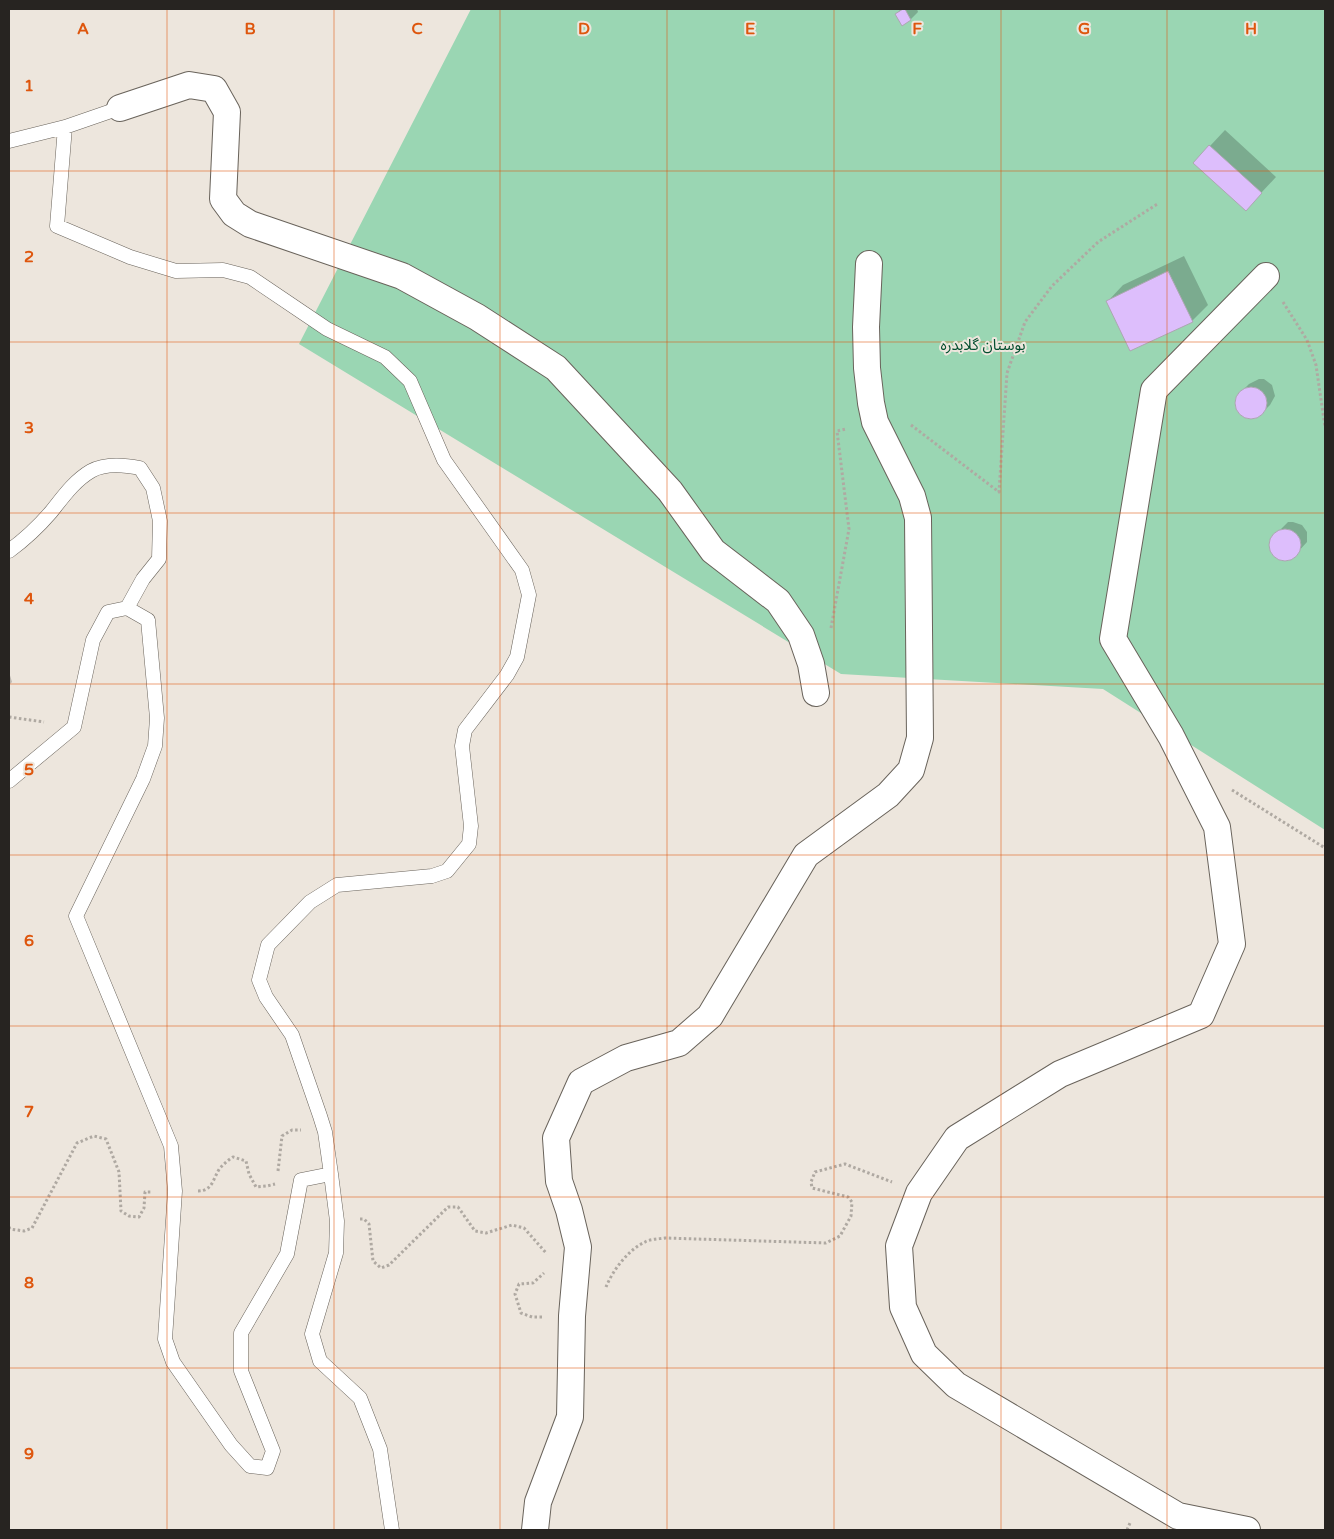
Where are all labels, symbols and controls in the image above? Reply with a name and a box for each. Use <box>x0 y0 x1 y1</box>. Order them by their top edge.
text: A <box>77 19 89 39</box>
text: B <box>244 19 256 39</box>
text: C <box>411 19 423 39</box>
text: D <box>578 19 590 39</box>
text: E <box>745 19 755 39</box>
text: F <box>912 19 922 39</box>
text: G <box>1078 19 1090 39</box>
text: H <box>1245 19 1257 39</box>
text: 1 <box>24 76 34 96</box>
text: 2 <box>24 247 34 267</box>
park label: بوستان گلابدره <box>940 336 1026 354</box>
text: 3 <box>24 418 34 438</box>
text: 4 <box>24 589 34 609</box>
text: 5 <box>24 760 34 780</box>
text: 6 <box>24 931 34 951</box>
text: 7 <box>24 1102 34 1122</box>
text: 8 <box>24 1273 34 1293</box>
text: 9 <box>24 1444 34 1464</box>

